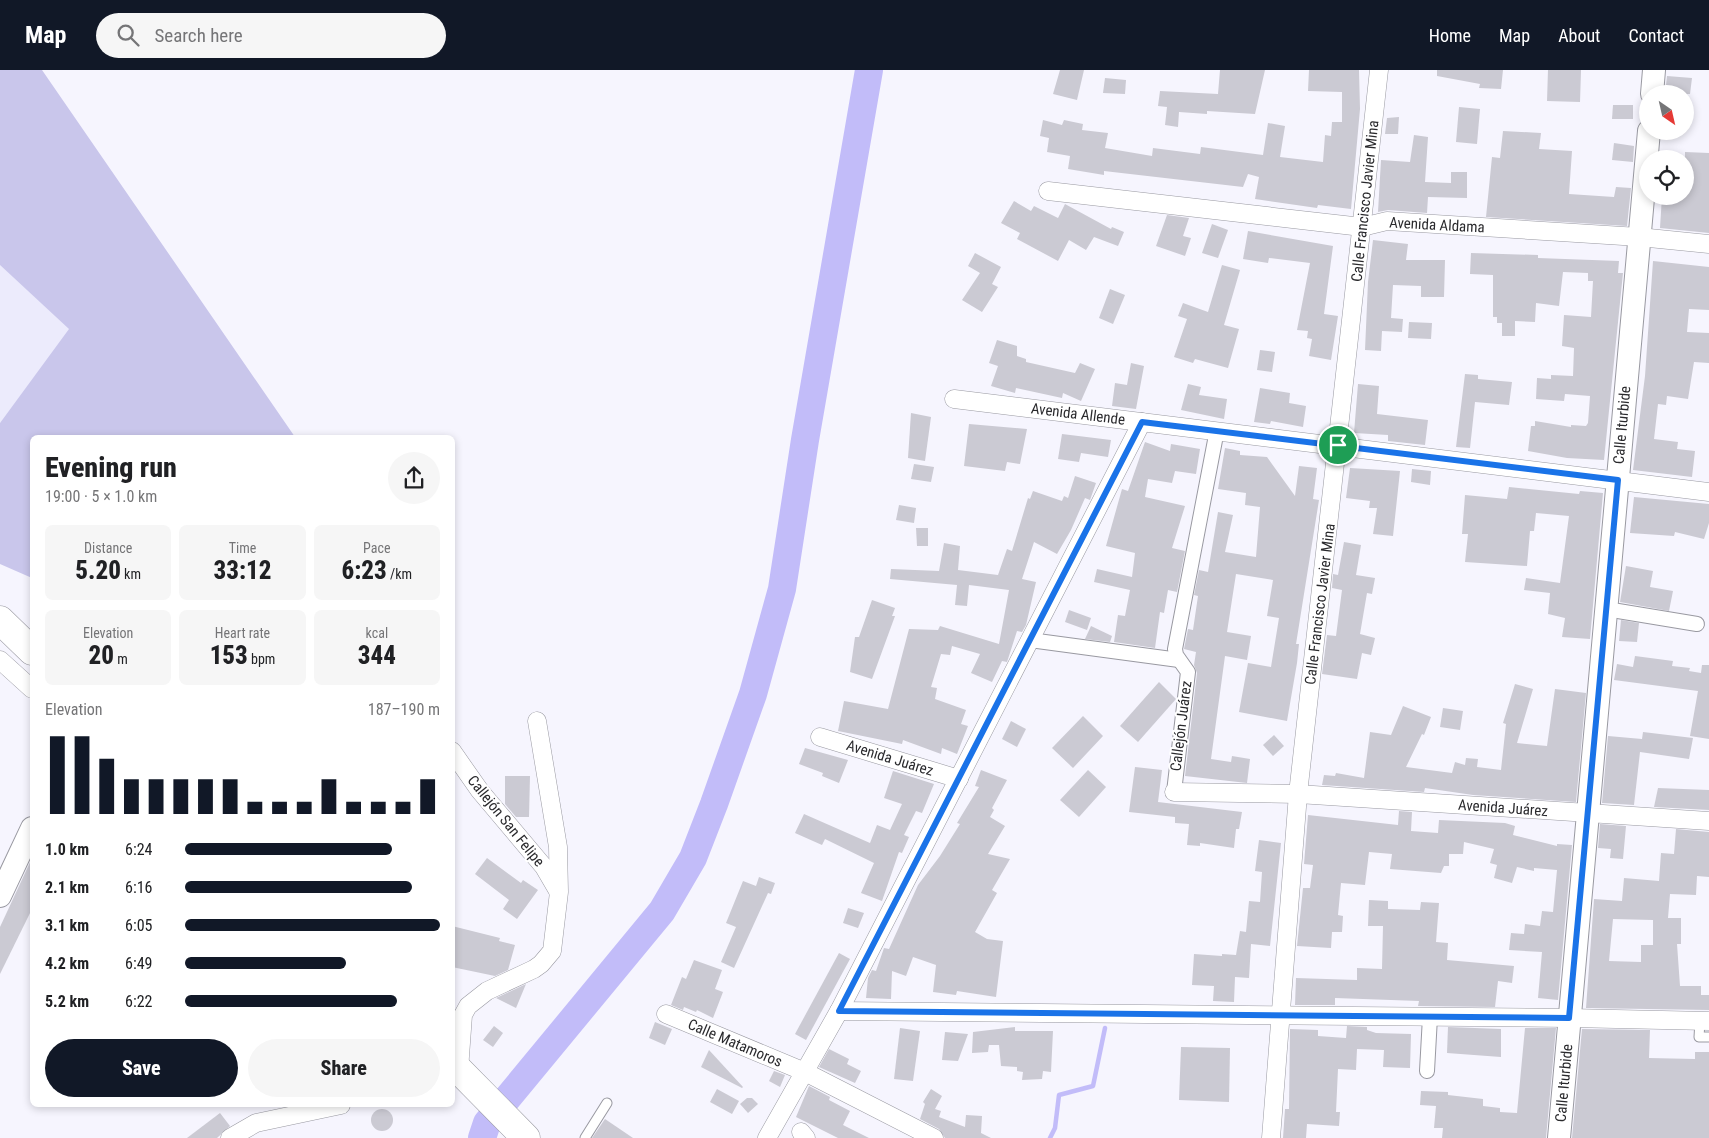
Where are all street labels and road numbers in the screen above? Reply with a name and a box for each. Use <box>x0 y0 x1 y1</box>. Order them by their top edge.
street label: Calle Francisco Javier Mina <box>1348 119 1382 283</box>
street label: Avenida Aldama <box>1389 214 1485 236</box>
street label: Calle Iturbide <box>1610 385 1634 465</box>
street label: Avenida Allende <box>1030 399 1126 429</box>
street label: Calle Francisco Javier Mina <box>1301 522 1339 686</box>
street label: Callejón Juárez <box>1167 680 1195 772</box>
street label: Avenida Juárez <box>844 736 936 780</box>
street label: Callejón San Felipe <box>464 772 548 870</box>
street label: Avenida Juárez <box>1457 796 1549 820</box>
street label: Calle Matamoros <box>685 1015 785 1071</box>
street label: Calle Iturbide <box>1552 1043 1576 1123</box>

